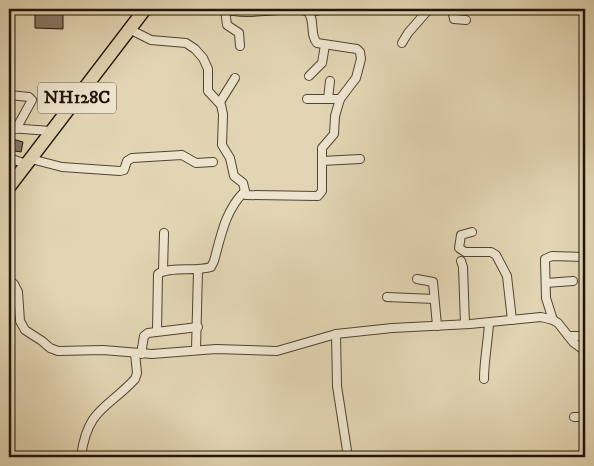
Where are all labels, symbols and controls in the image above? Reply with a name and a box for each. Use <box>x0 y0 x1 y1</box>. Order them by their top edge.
road number: NH128C <box>38 82 116 114</box>

